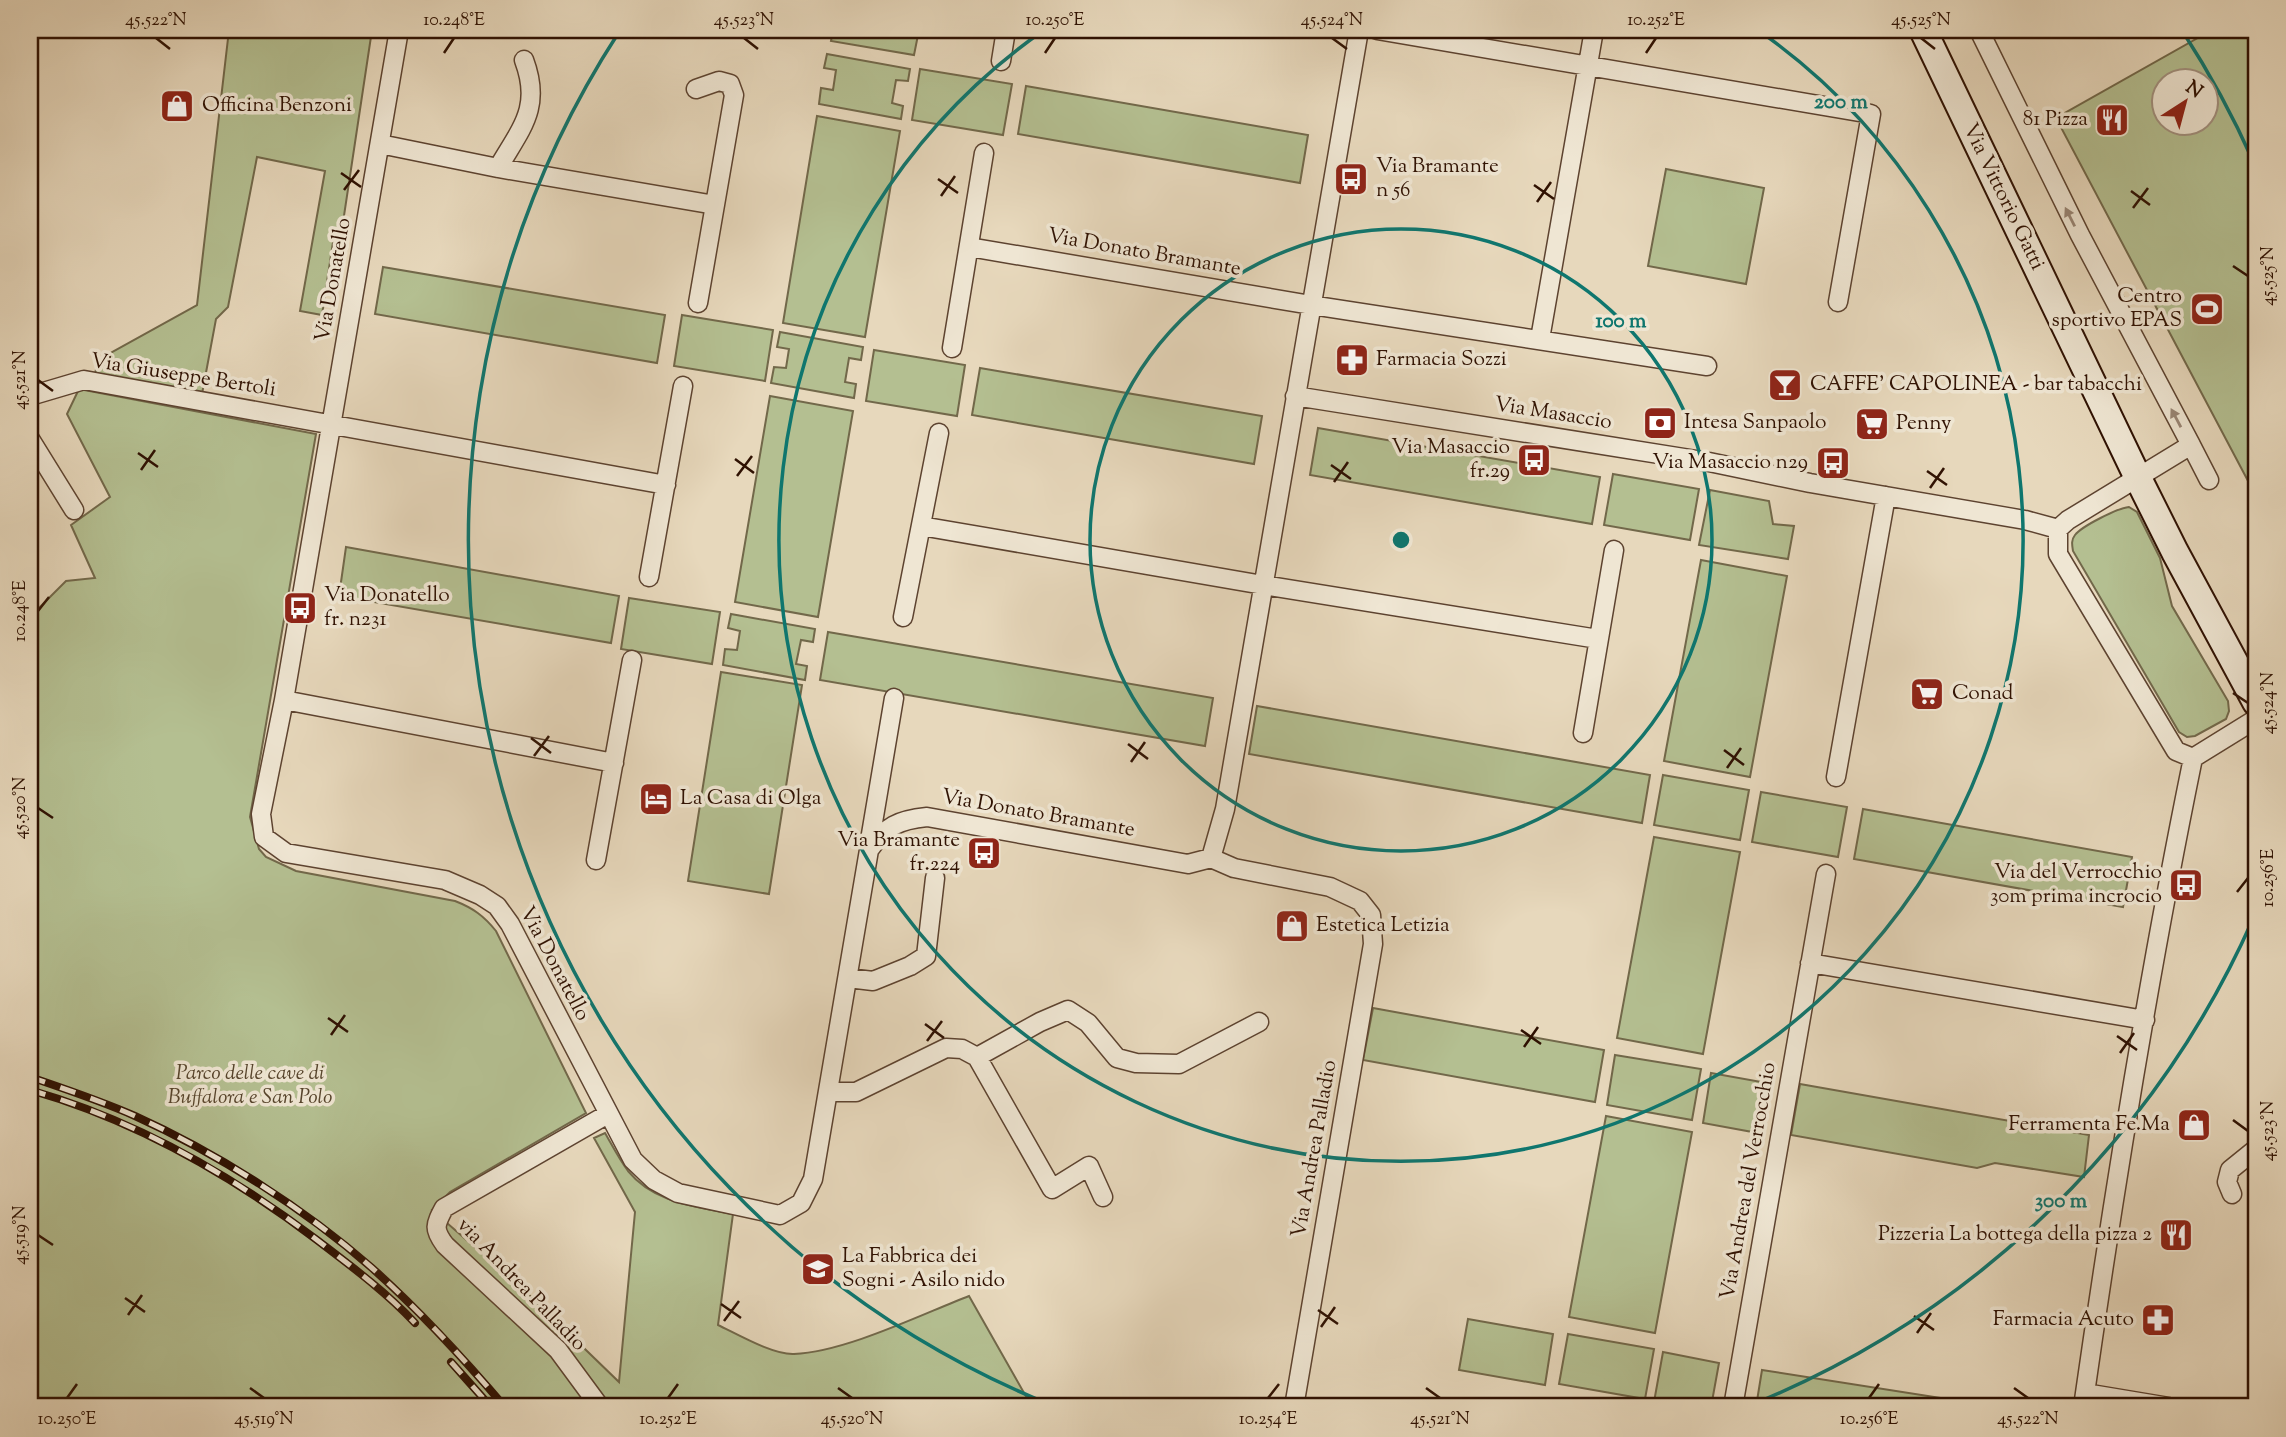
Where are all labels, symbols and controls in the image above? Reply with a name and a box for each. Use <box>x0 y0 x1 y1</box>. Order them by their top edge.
text: 45.522°N <box>125 8 187 34</box>
text: 10.248°E <box>423 8 485 34</box>
text: 45.523°N <box>714 8 774 34</box>
text: 10.250°E <box>1026 8 1085 34</box>
text: 45.524°N <box>1301 8 1363 34</box>
text: 10.252°E <box>1627 8 1685 34</box>
text: 45.525°N <box>1891 8 1951 34</box>
north arrow <box>2150 66 2220 136</box>
text: N <box>2179 75 2208 106</box>
shop icon: Officina Benzoni <box>158 87 196 125</box>
text: 200 m <box>1814 88 1869 118</box>
place label: Officina Benzoni <box>202 91 352 121</box>
restaurant icon: 81 Pizza <box>2093 101 2131 139</box>
place label: 81 Pizza <box>2023 105 2088 135</box>
street label: Via Vittorio Gatti <box>1954 119 2052 275</box>
place label: Via Bramante n 56 <box>1376 152 1499 206</box>
bus stop icon: Via Bramante n 56 <box>1332 160 1370 198</box>
one-way arrow <box>2065 207 2076 227</box>
street label: Via Donatello <box>308 216 360 344</box>
street label: Via Donato Bramante <box>1045 221 1243 285</box>
text: 45.525°N <box>2256 246 2282 306</box>
place label: Centro sportivo EPAS <box>2052 282 2182 336</box>
sports icon: Centro sportivo EPAS <box>2188 290 2226 328</box>
text: 100 m <box>1596 307 1647 337</box>
pharmacy icon: Farmacia Sozzi <box>1333 341 1371 379</box>
place label: Farmacia Sozzi <box>1376 345 1507 375</box>
street label: Via Giuseppe Bertoli <box>88 347 278 405</box>
text: 45.521°N <box>8 350 34 410</box>
bar icon: CAFFE' CAPOLINEA - bar tabacchi <box>1766 366 1804 404</box>
place label: CAFFE' CAPOLINEA - bar tabacchi <box>1810 370 2142 400</box>
street label: Via Masaccio <box>1492 390 1614 438</box>
bank icon: Intesa Sanpaolo <box>1641 404 1679 442</box>
supermarket icon: Penny <box>1853 405 1891 443</box>
place label: Intesa Sanpaolo <box>1684 408 1826 438</box>
one-way arrow <box>2171 408 2183 428</box>
place label: Penny <box>1896 409 1952 439</box>
place label: Via Masaccio fr.29 <box>1391 433 1510 487</box>
bus stop icon: Via Masaccio fr.29 <box>1515 441 1553 479</box>
bus stop icon: Via Masaccio n29 <box>1814 444 1852 482</box>
place label: Via Masaccio n29 <box>1652 448 1808 478</box>
centre of rings <box>1389 528 1413 552</box>
text: 10.248°E <box>8 580 34 642</box>
place label: Via Donatello fr. n231 <box>324 581 450 635</box>
bus stop icon: Via Donatello fr. n231 <box>281 589 319 627</box>
text: 45.524°N <box>2256 672 2282 734</box>
supermarket icon: Conad <box>1908 675 1946 713</box>
place label: Conad <box>1952 679 2014 709</box>
text: 45.520°N <box>8 777 34 839</box>
hotel icon: La Casa di Olga <box>637 780 675 818</box>
street label: Via Donato Bramante <box>939 782 1137 846</box>
place label: La Casa di Olga <box>680 784 822 814</box>
place label: Via Bramante fr.224 <box>837 826 960 880</box>
bus stop icon: Via Bramante fr.224 <box>965 834 1003 872</box>
text: 10.256°E <box>2256 849 2282 907</box>
place label: Via del Verrocchio 30m prima incrocio <box>1990 858 2162 912</box>
bus stop icon: Via del Verrocchio 30m prima incrocio <box>2167 866 2205 904</box>
street label: Via Donatello <box>511 901 597 1027</box>
shop icon: Estetica Letizia <box>1273 907 1311 945</box>
place label: Estetica Letizia <box>1316 911 1450 941</box>
street label: Via Andrea Palladio <box>1285 1058 1345 1240</box>
park label: Parco delle cave di Buffalora e San Polo <box>168 1059 332 1113</box>
street label: Via Andrea del Verrocchio <box>1713 1060 1785 1302</box>
text: 45.523°N <box>2256 1101 2282 1161</box>
shop icon: Ferramenta Fe.Ma <box>2175 1106 2213 1144</box>
place label: Ferramenta Fe.Ma <box>2008 1110 2170 1140</box>
text: 300 m <box>2035 1187 2088 1217</box>
text: 45.519°N <box>8 1205 34 1265</box>
street label: via Andrea Palladio <box>449 1212 593 1358</box>
restaurant icon: Pizzeria La bottega della pizza 2 <box>2157 1216 2195 1254</box>
place label: Pizzeria La bottega della pizza 2 <box>1878 1220 2152 1250</box>
place label: La Fabbrica dei Sogni - Asilo nido <box>842 1242 1005 1296</box>
school or university icon: La Fabbrica dei Sogni - Asilo nido <box>799 1250 837 1288</box>
pharmacy icon: Farmacia Acuto <box>2139 1301 2177 1339</box>
place label: Farmacia Acuto <box>1993 1305 2134 1335</box>
text: 10.250°E <box>38 1407 97 1433</box>
text: 45.519°N <box>234 1407 294 1433</box>
text: 10.252°E <box>639 1407 697 1433</box>
text: 45.520°N <box>821 1407 883 1433</box>
text: 10.254°E <box>1239 1407 1297 1433</box>
text: 45.521°N <box>1410 1407 1470 1433</box>
text: 10.256°E <box>1840 1407 1898 1433</box>
text: 45.522°N <box>1997 1407 2059 1433</box>

